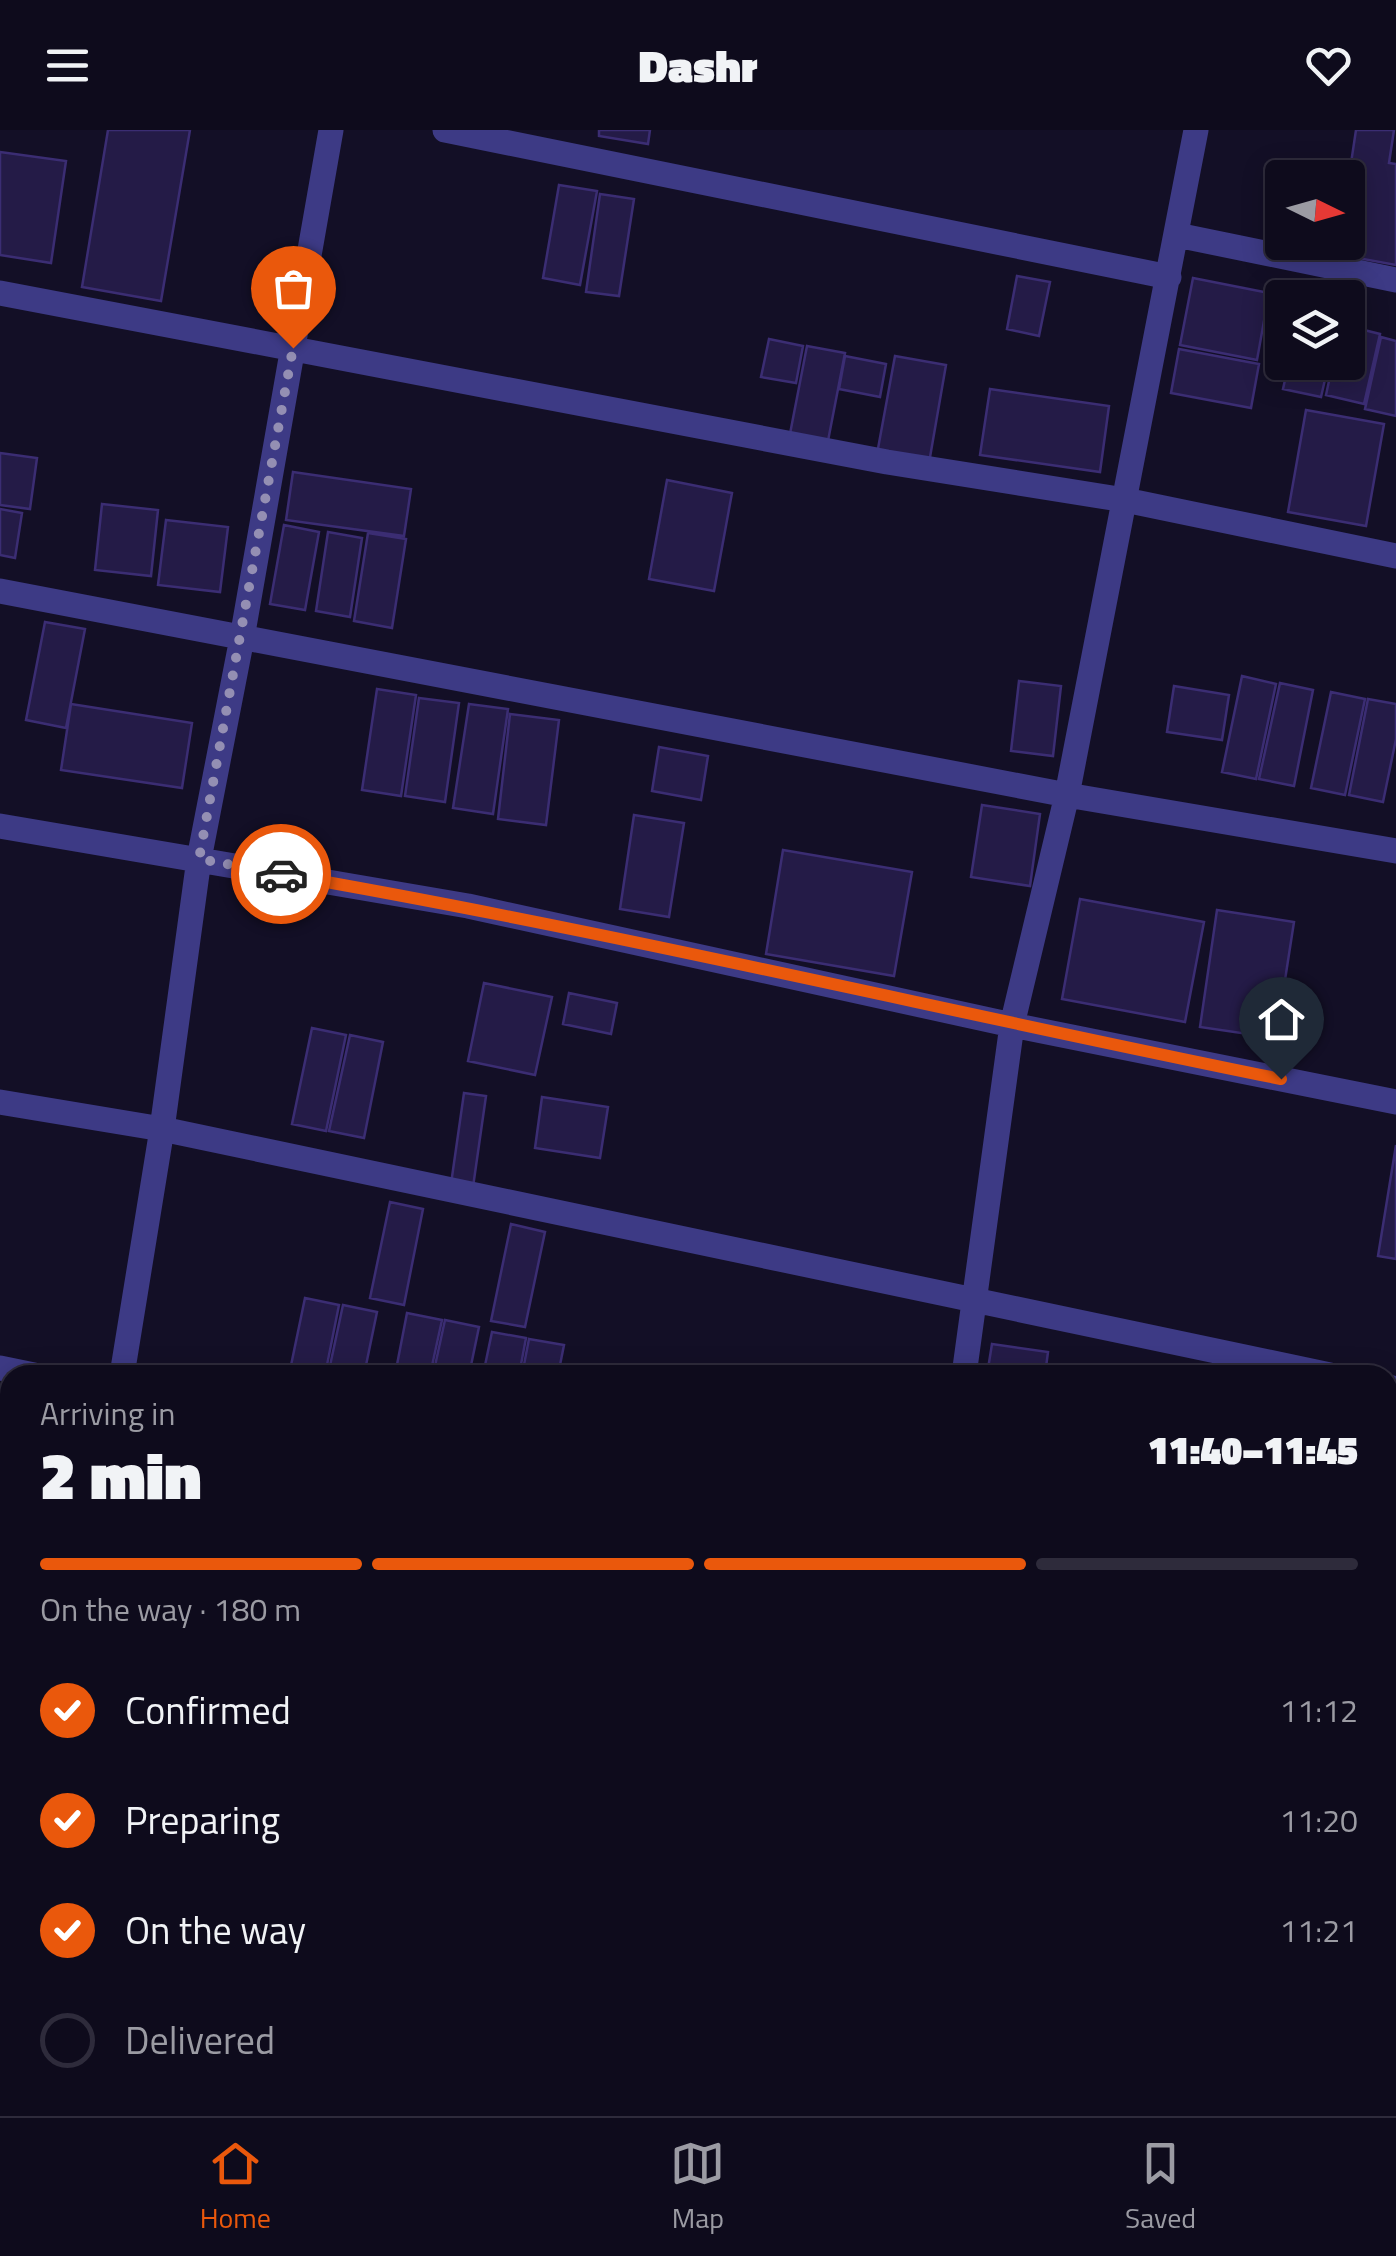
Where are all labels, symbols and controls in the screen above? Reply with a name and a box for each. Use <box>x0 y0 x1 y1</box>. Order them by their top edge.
text: Dashr <box>638 31 758 99</box>
icon: menu <box>40 38 95 93</box>
icon: heart <box>1301 38 1356 93</box>
north arrow <box>1265 160 1365 260</box>
map controls <box>1265 160 1365 380</box>
pin <box>251 246 336 349</box>
icon: bag <box>266 261 321 316</box>
button: layers <box>1265 280 1365 380</box>
courier <box>231 824 331 924</box>
icon: car <box>254 847 309 902</box>
pin <box>1239 977 1324 1080</box>
icon: home <box>1254 992 1309 1047</box>
text: Arriving in <box>40 1389 176 1437</box>
text: 11:40–11:45 <box>1148 1421 1358 1479</box>
text: 2 min <box>40 1425 201 1524</box>
text: On the way · 180 m <box>40 1585 301 1633</box>
text: Confirmed <box>125 1681 291 1739</box>
icon: check <box>40 1683 95 1738</box>
text: 11:12 <box>1279 1686 1358 1734</box>
text: Preparing <box>125 1791 280 1849</box>
icon: check <box>40 1793 95 1848</box>
text: 11:20 <box>1279 1796 1358 1844</box>
text: On the way <box>125 1901 306 1959</box>
icon: check <box>40 1903 95 1958</box>
text: 11:21 <box>1279 1906 1358 1954</box>
text: Delivered <box>125 2011 275 2069</box>
tab: Home <box>200 2136 271 2239</box>
tab: Map <box>670 2136 725 2239</box>
tab: Saved <box>1125 2136 1196 2239</box>

